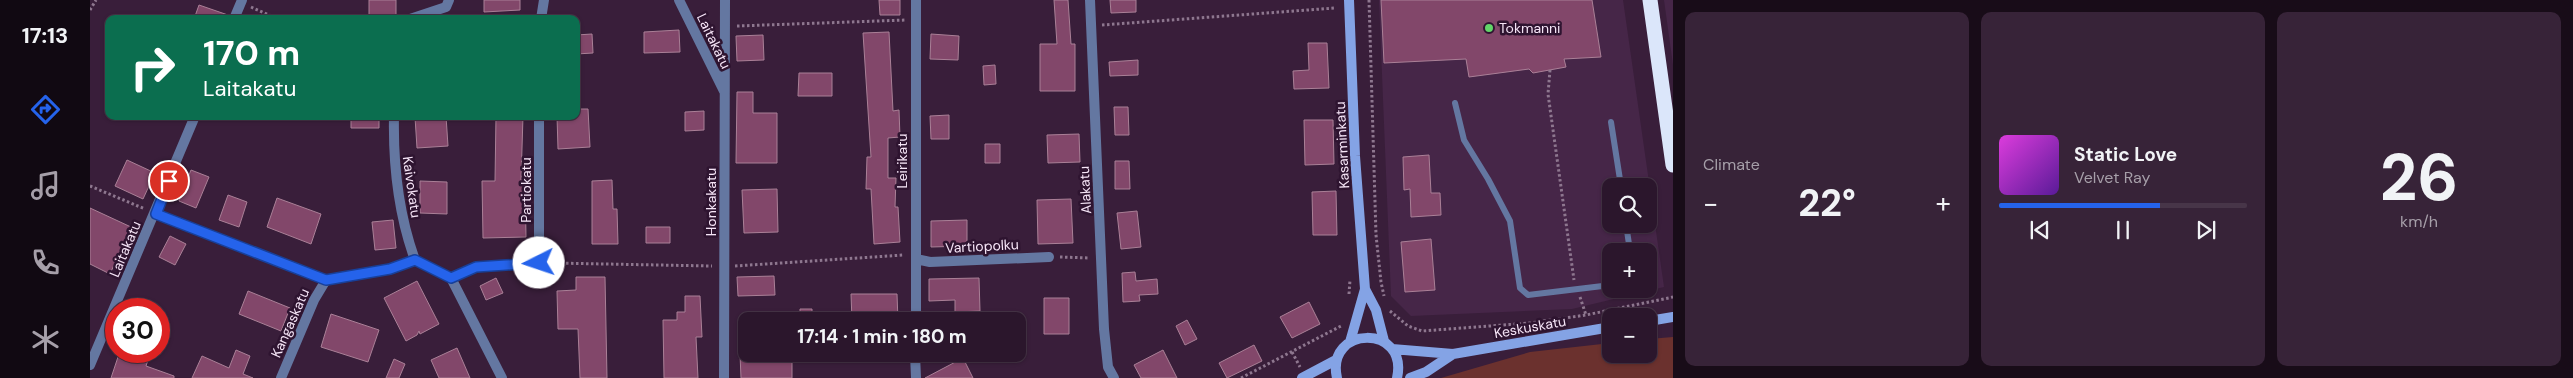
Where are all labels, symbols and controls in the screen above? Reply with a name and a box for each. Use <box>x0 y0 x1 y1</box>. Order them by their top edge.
street label: Laitakatu <box>693 10 735 72</box>
place label: Tokmanni <box>1499 19 1560 37</box>
text: 17:13 <box>22 21 68 50</box>
marker: Tokmanni <box>1483 22 1495 34</box>
text: 170 m <box>203 30 300 76</box>
icon: right <box>120 35 185 100</box>
text: Laitakatu <box>203 74 296 103</box>
icon: directions <box>28 92 63 127</box>
street label: Kasarminkatu <box>1331 101 1353 189</box>
street label: Leirikatu <box>893 134 911 188</box>
text: 26 <box>2380 136 2458 220</box>
text: Static Love <box>2074 142 2177 167</box>
text: Climate <box>1703 154 1760 175</box>
street label: Kaivokatu <box>399 155 425 219</box>
street label: Partiokatu <box>517 157 535 223</box>
pin <box>148 160 190 202</box>
street label: Alakatu <box>1075 166 1095 214</box>
icon: arrive <box>155 167 183 195</box>
text: Velvet Ray <box>2074 167 2150 188</box>
icon: music <box>28 168 63 203</box>
street label: Honkakatu <box>702 168 720 236</box>
map controls <box>1602 178 1657 363</box>
button: search <box>1602 178 1657 233</box>
text: 22° <box>1798 178 1856 228</box>
text: − <box>1703 185 1718 222</box>
text: + <box>1936 185 1951 222</box>
text: km/h <box>2400 211 2438 232</box>
icon: previous <box>2026 216 2054 244</box>
icon: pause <box>2109 216 2137 244</box>
icon: next <box>2192 216 2220 244</box>
street label: Laitakatu <box>105 218 145 280</box>
street label: Vartiopolku <box>945 235 1019 257</box>
position arrow <box>512 236 564 288</box>
button: + <box>1602 243 1657 298</box>
icon: phone <box>28 245 63 280</box>
street label: Kangaskatu <box>267 286 313 360</box>
speed limit sign: 30 <box>105 298 170 363</box>
button: − <box>1602 308 1657 363</box>
street label: Keskuskatu <box>1493 312 1567 342</box>
icon: climate <box>28 322 63 357</box>
text: 17:14 · 1 min · 180 m <box>797 324 967 349</box>

